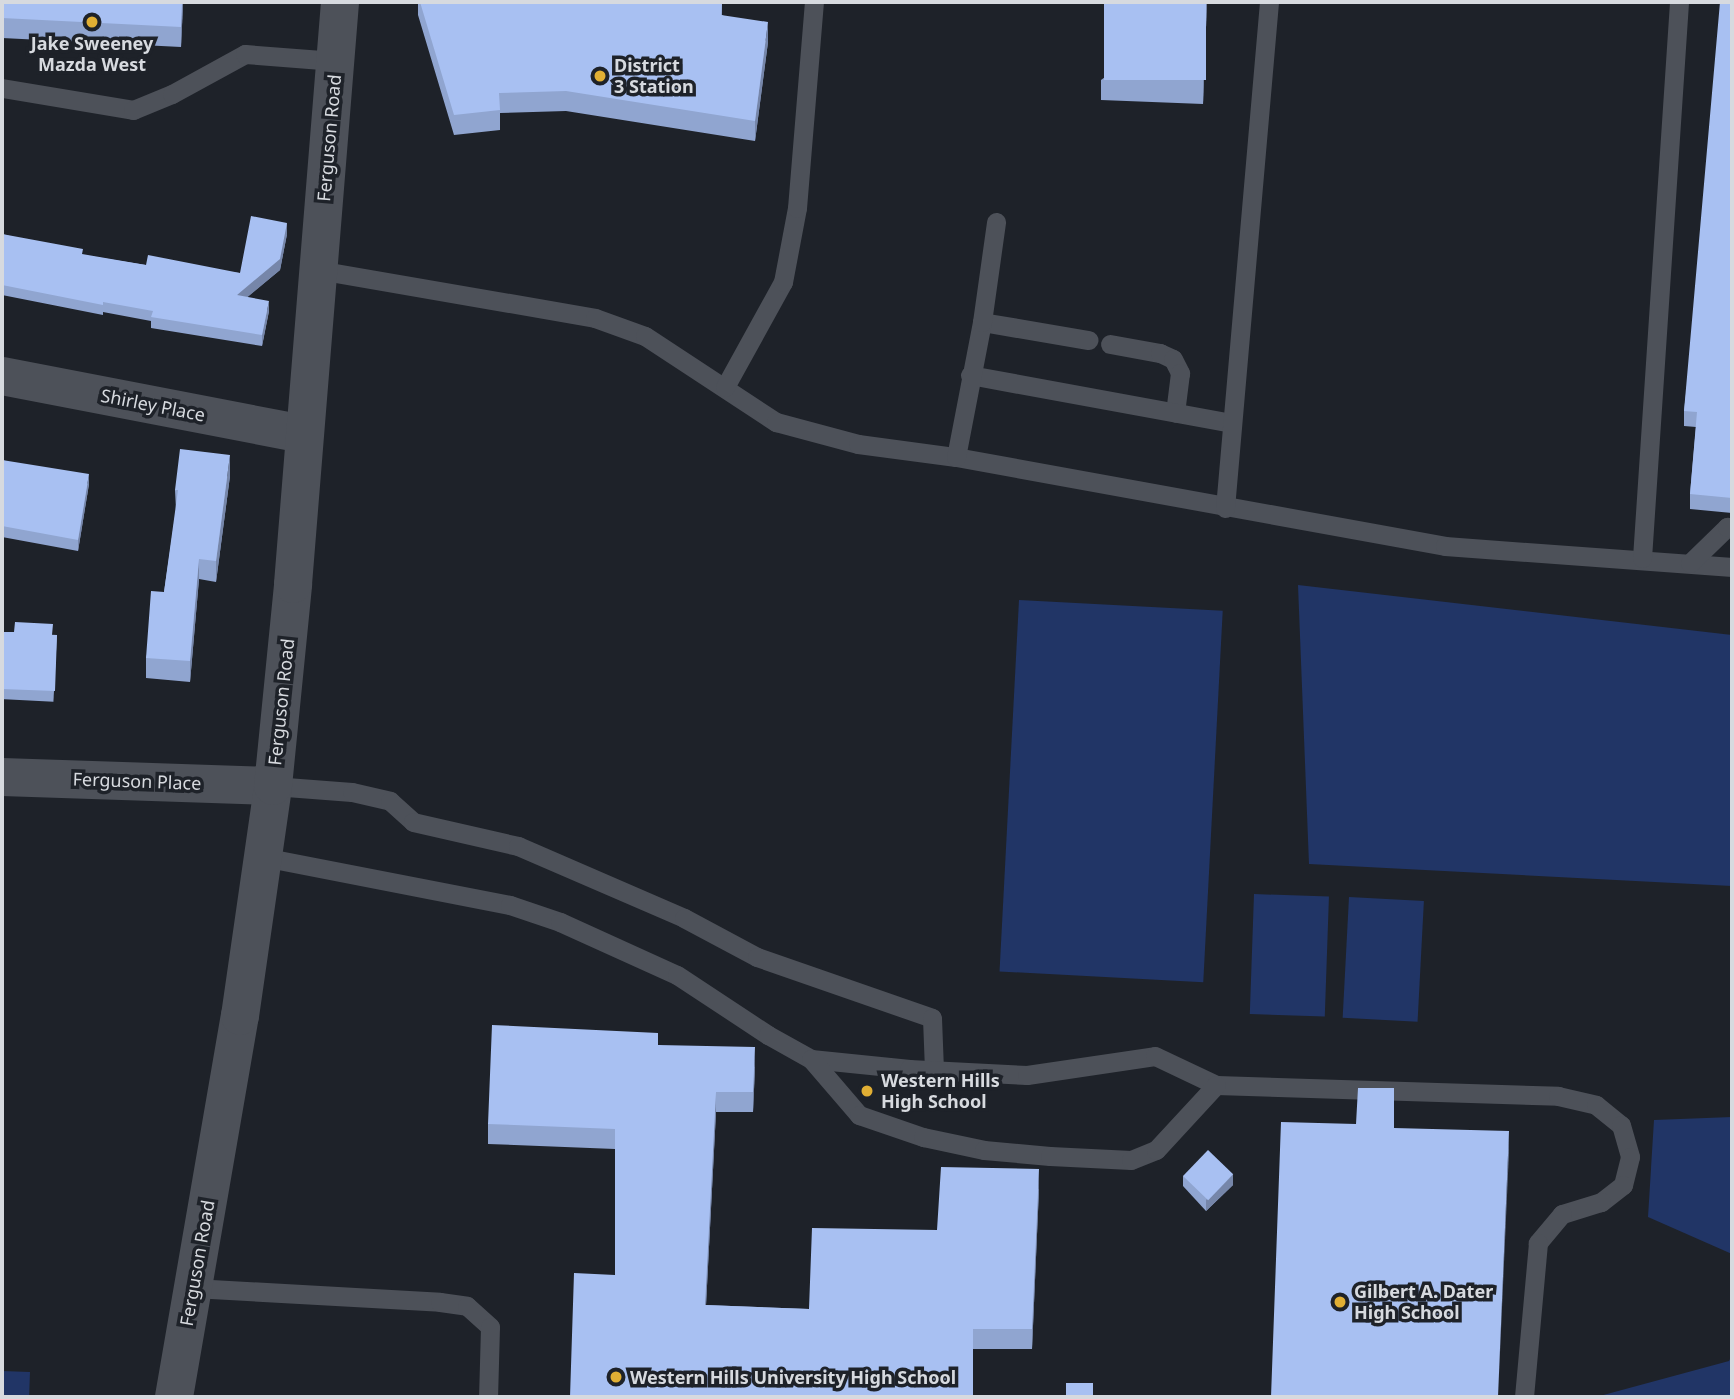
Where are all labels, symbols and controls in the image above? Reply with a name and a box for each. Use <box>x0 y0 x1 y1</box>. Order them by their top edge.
marker: Jake Sweeney Mazda West <box>84 14 100 30</box>
place label: Jake Sweeney Mazda West <box>31 33 153 76</box>
place label: District 3 Station <box>614 55 694 98</box>
marker: District 3 Station <box>592 68 608 84</box>
street label: Ferguson Road <box>313 74 345 202</box>
street label: Shirley Place <box>99 384 207 426</box>
street label: Ferguson Road <box>264 637 298 767</box>
street label: Ferguson Place <box>72 768 202 794</box>
place label: Western Hills High School <box>881 1070 1000 1112</box>
marker: Western Hills High School <box>859 1083 875 1099</box>
street label: Ferguson Road <box>175 1198 219 1328</box>
place label: Gilbert A. Dater High School <box>1354 1281 1493 1324</box>
marker: Gilbert A. Dater High School <box>1332 1294 1348 1310</box>
place label: Western Hills University High School <box>630 1366 956 1388</box>
marker: Western Hills University High School <box>608 1369 624 1385</box>

